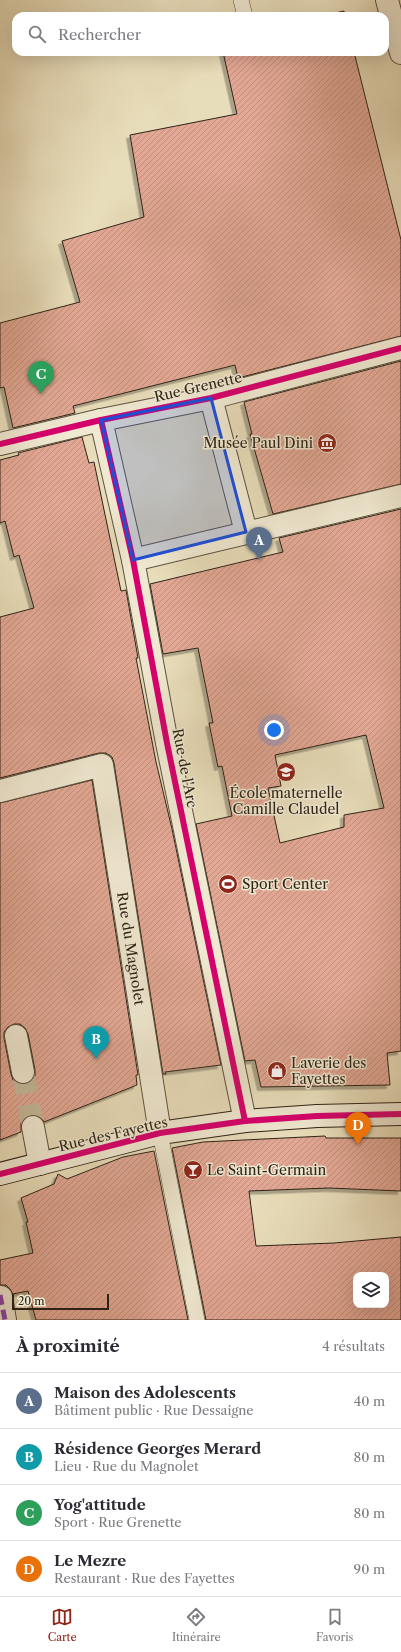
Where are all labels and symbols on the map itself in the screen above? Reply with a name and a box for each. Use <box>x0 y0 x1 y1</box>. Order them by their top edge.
pin: C <box>28 361 54 394</box>
street label: Rue Grenette <box>152 368 244 406</box>
museum icon: Musée Paul Dini <box>316 432 338 454</box>
place label: Musée Paul Dini <box>203 434 313 452</box>
pin: A <box>246 527 272 560</box>
your location <box>264 720 284 740</box>
street label: Rue de l'Arc <box>169 727 201 809</box>
school or university icon: École maternelle Camille Claudel <box>275 761 297 783</box>
place label: École maternelle Camille Claudel <box>229 784 343 818</box>
sports icon: Sport Center <box>217 873 239 895</box>
place label: Sport Center <box>242 875 328 893</box>
street label: Rue du Magnolet <box>113 891 149 1006</box>
pin: B <box>83 1026 109 1059</box>
place label: Laverie des Fayettes <box>291 1054 366 1088</box>
shop icon: Laverie des Fayettes <box>266 1060 288 1082</box>
pin: D <box>345 1112 371 1145</box>
street label: Rue des Fayettes <box>57 1113 169 1155</box>
bar icon: Le Saint-Germain <box>182 1159 204 1181</box>
place label: Le Saint-Germain <box>207 1161 327 1179</box>
scale bar <box>12 1292 109 1311</box>

